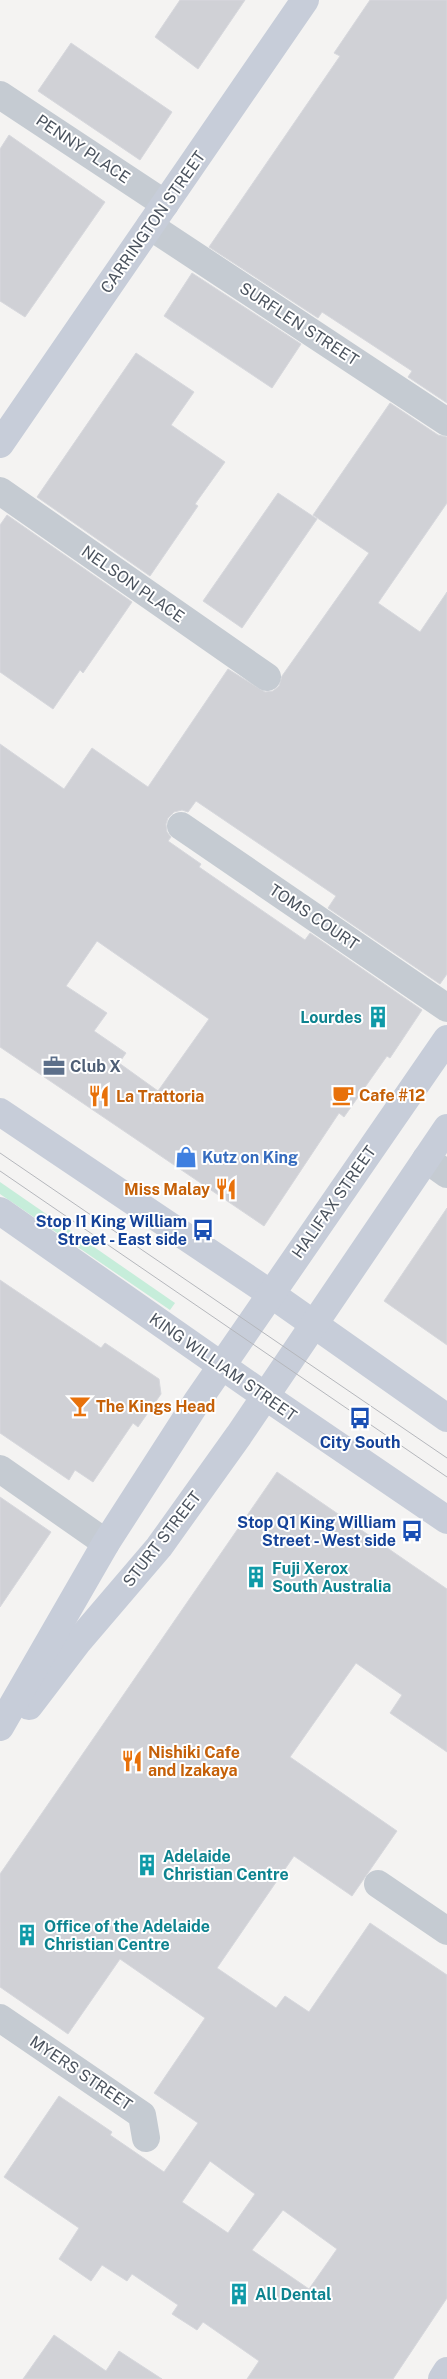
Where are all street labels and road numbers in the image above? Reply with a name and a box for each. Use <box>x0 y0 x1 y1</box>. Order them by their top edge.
street label: PENNY PLACE <box>32 111 134 187</box>
street label: CARRINGTON STREET <box>97 147 210 297</box>
street label: SURFLEN STREET <box>236 278 362 370</box>
street label: NELSON PLACE <box>78 541 188 627</box>
street label: TOMS COURT <box>266 880 363 954</box>
street label: HALIFAX STREET <box>288 1142 380 1262</box>
street label: KING WILLIAM STREET <box>146 1309 301 1425</box>
street label: STURT STREET <box>119 1487 205 1590</box>
street label: MYERS STREET <box>26 2032 136 2115</box>

